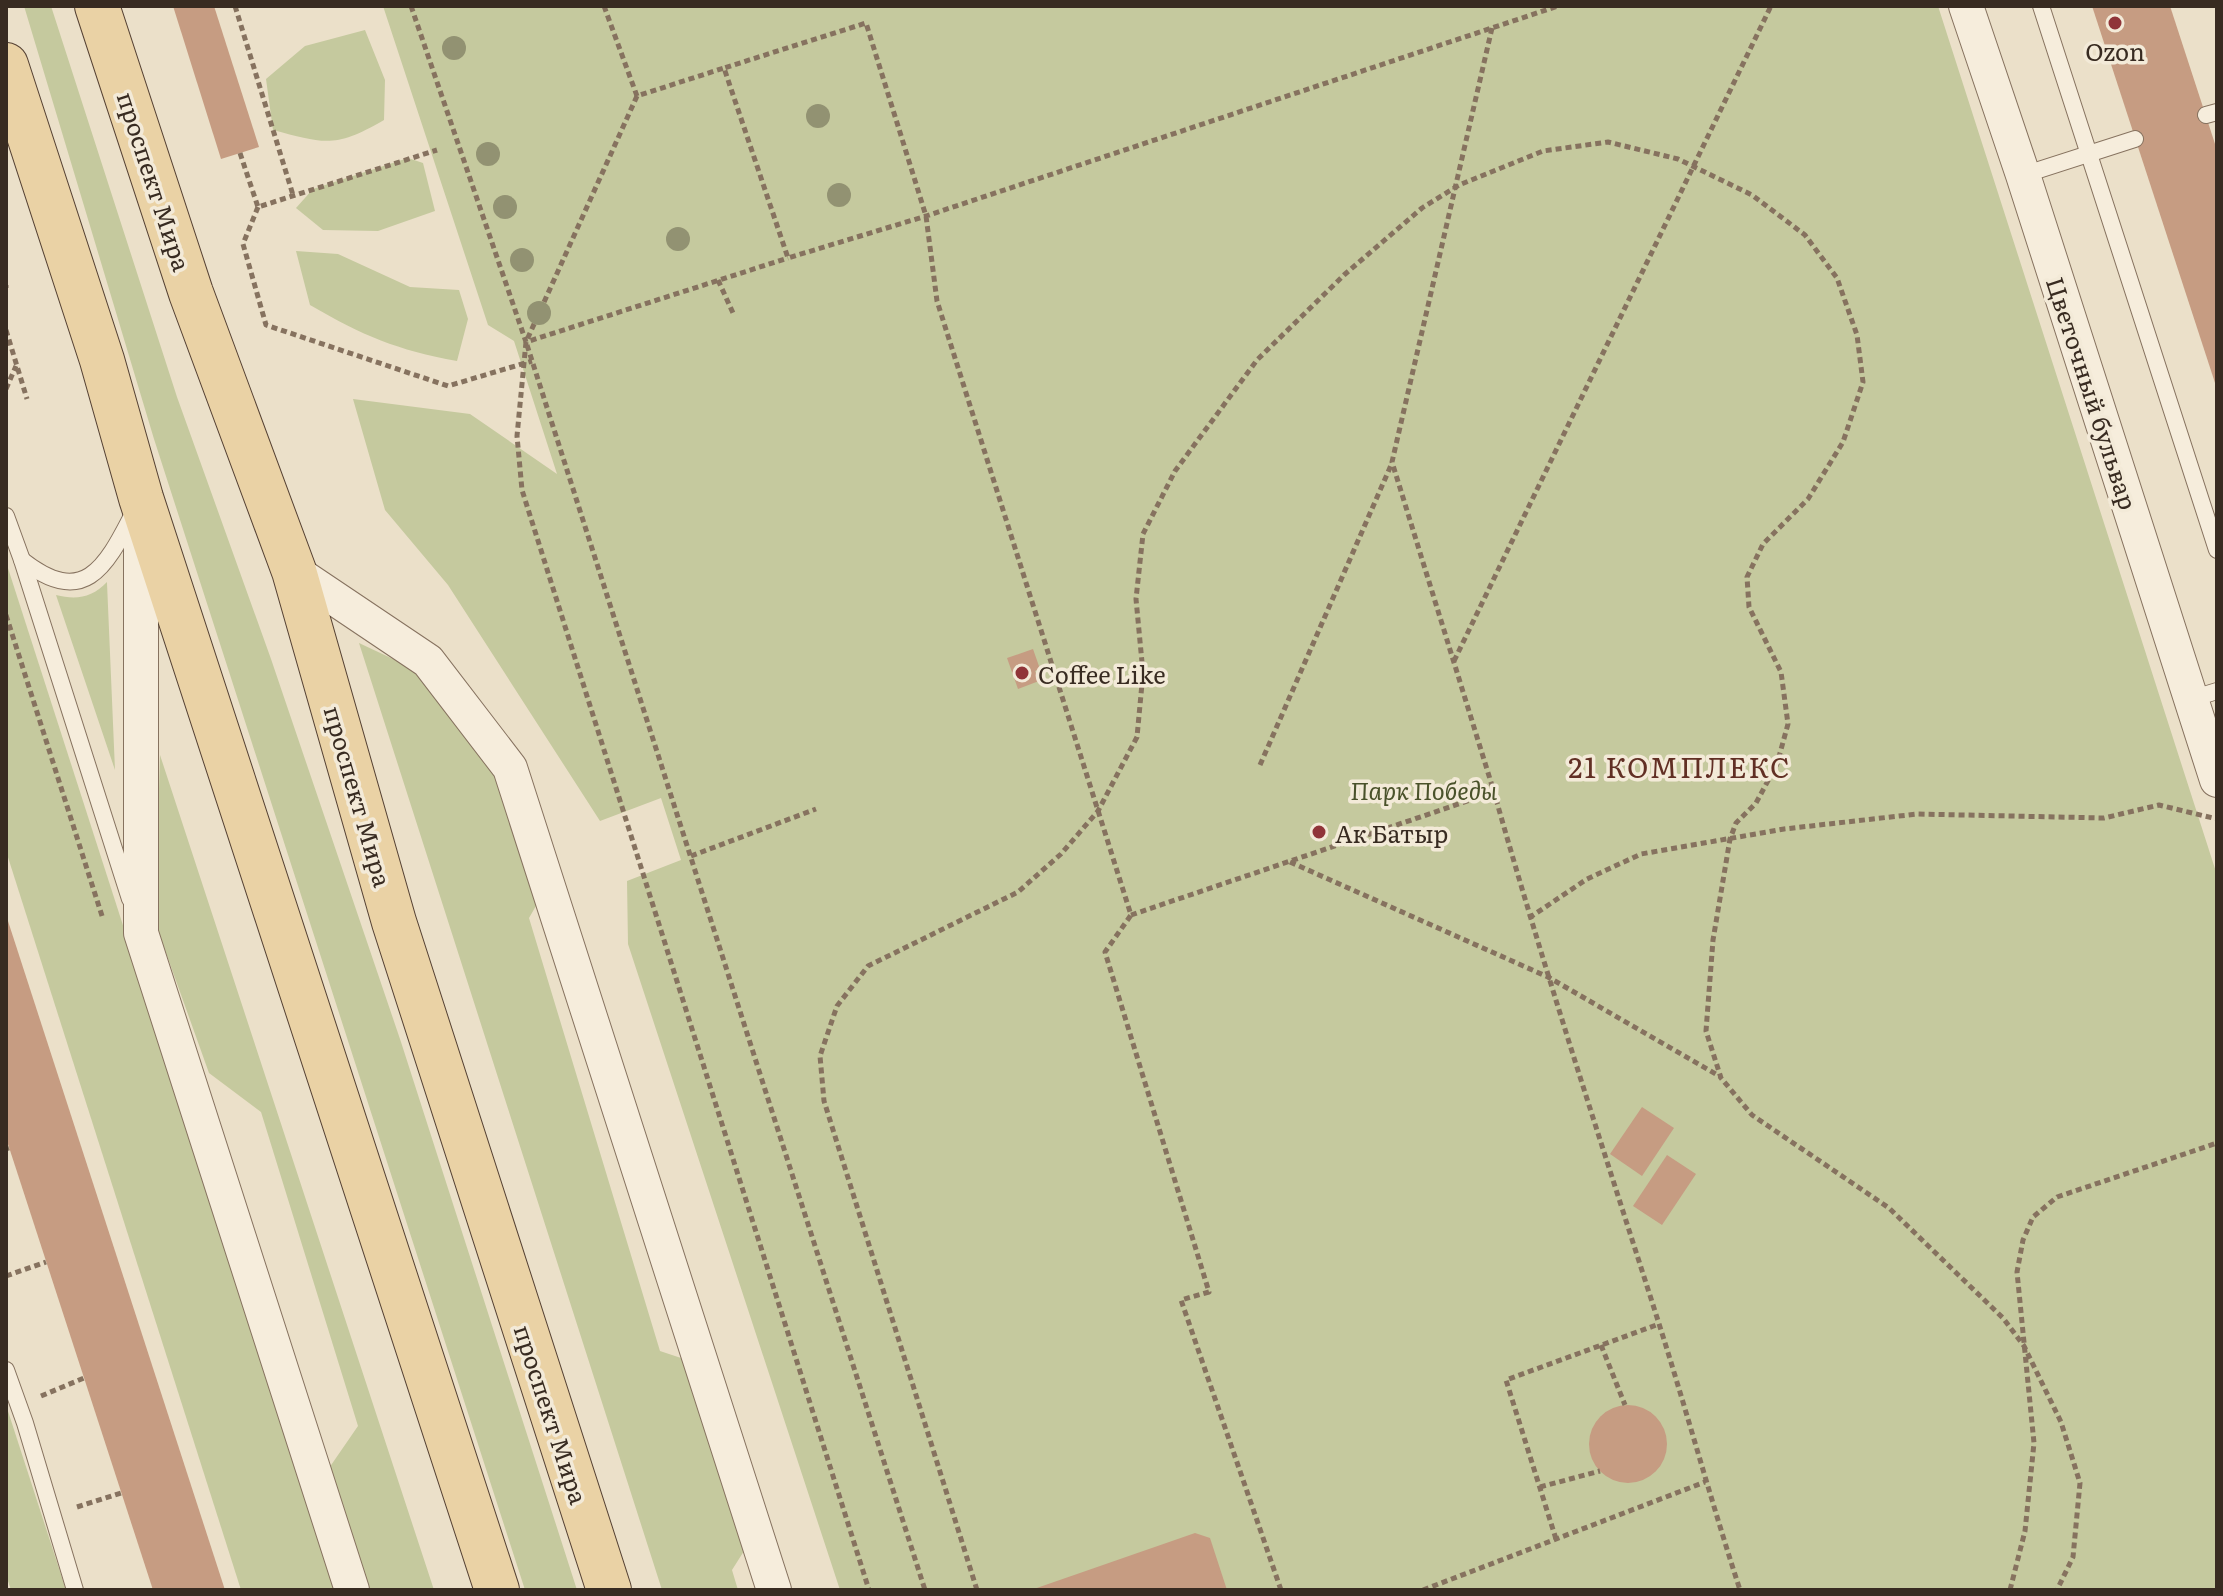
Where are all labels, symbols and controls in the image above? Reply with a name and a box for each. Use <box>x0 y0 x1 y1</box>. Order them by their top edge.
marker: Ozon <box>2106 14 2124 32</box>
place label: Ozon <box>2085 33 2145 68</box>
street label: проспект Мира <box>109 87 201 275</box>
street label: Цветочный бульвар <box>2039 272 2147 514</box>
place label: Coffee Like <box>1038 656 1166 691</box>
marker: Coffee Like <box>1013 664 1031 682</box>
street label: проспект Мира <box>316 701 402 891</box>
district label: 21 КОМПЛЕКС <box>1568 745 1792 787</box>
park label: Парк Победы <box>1350 772 1498 807</box>
place label: Ак Батыр <box>1335 815 1448 850</box>
marker: Ак Батыр <box>1310 823 1328 841</box>
street label: проспект Мира <box>506 1320 598 1508</box>

